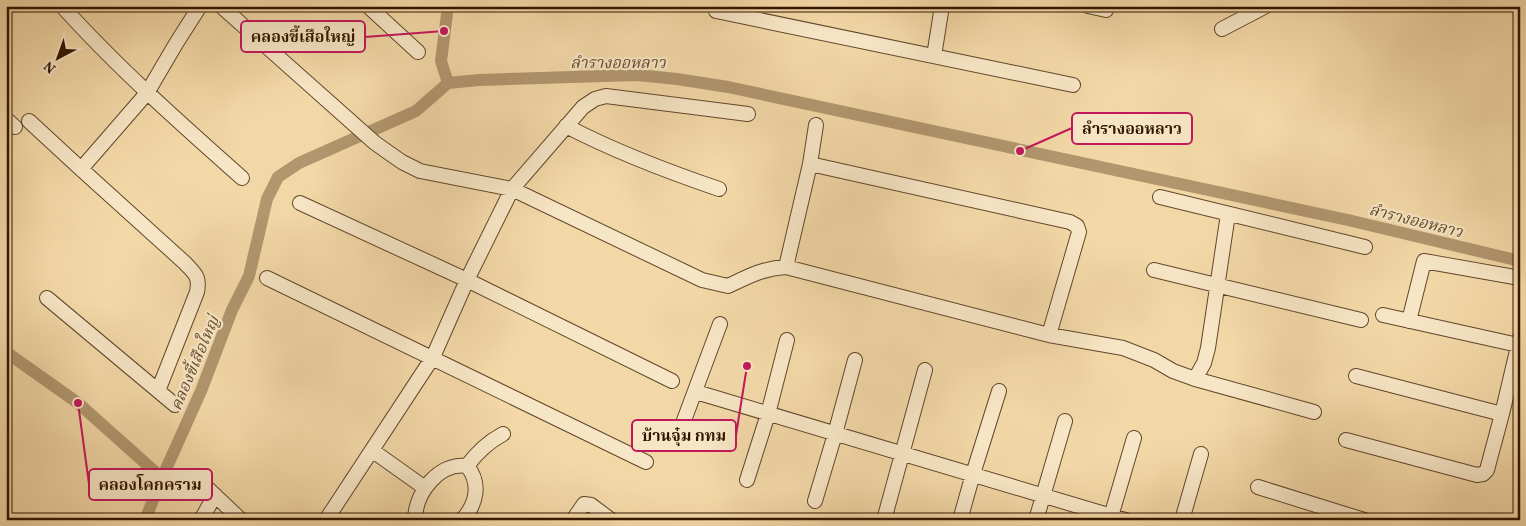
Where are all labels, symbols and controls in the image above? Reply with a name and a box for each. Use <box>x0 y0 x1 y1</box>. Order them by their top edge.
callout: คลองขี้เสือใหญ่ <box>241 21 365 52</box>
text: คลองขี้เสือใหญ่ <box>251 25 355 49</box>
north arrow <box>32 32 82 82</box>
water label: ลำรางออหลาว <box>570 53 667 75</box>
text: N <box>40 56 61 77</box>
callout: ลำรางออหลาว <box>1072 113 1192 144</box>
text: ลำรางออหลาว <box>1082 119 1182 141</box>
water label: ลำรางออหลาว <box>1366 200 1465 244</box>
water label: คลองขี้เสือใหญ่ <box>164 311 226 414</box>
callout: บ้านจุ๋ม กทม <box>632 420 736 451</box>
text: บ้านจุ๋ม กทม <box>642 426 726 448</box>
callout: คลองโคกคราม <box>89 469 212 500</box>
text: คลองโคกคราม <box>98 474 202 497</box>

